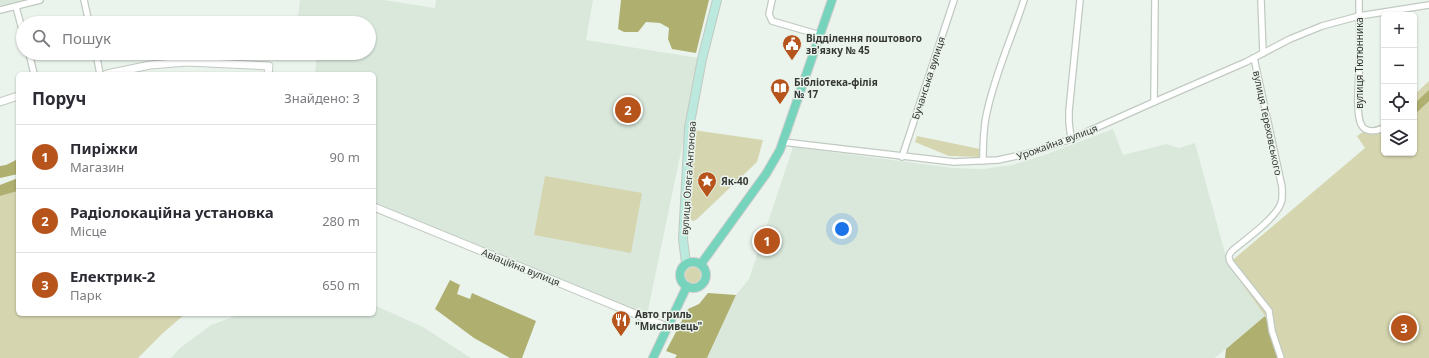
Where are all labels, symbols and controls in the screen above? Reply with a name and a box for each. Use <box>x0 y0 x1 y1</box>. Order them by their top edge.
map controls <box>1381 12 1417 156</box>
button: + <box>1381 12 1417 48</box>
search box <box>16 16 376 60</box>
street label: вулиця Тютюнника <box>1352 17 1366 109</box>
icon: search <box>30 27 52 49</box>
text: Пошук <box>62 28 111 48</box>
place label: Відділення поштового зв'язку № 45 <box>806 31 922 57</box>
public building icon: Відділення поштового зв'язку № 45 <box>781 33 803 61</box>
street label: Бучанська вулиця <box>908 35 948 121</box>
button: − <box>1381 48 1417 84</box>
street label: вулиця Тереховського <box>1250 69 1286 177</box>
place label: Бібліотека-філія № 17 <box>794 75 878 101</box>
library icon: Бібліотека-філія № 17 <box>769 77 791 105</box>
button: locate <box>1381 84 1417 120</box>
text: Поруч <box>32 87 86 110</box>
text: Знайдено: 3 <box>284 89 360 107</box>
pin: 2 <box>615 95 641 125</box>
street label: вулиця Олега Антонова <box>677 120 699 236</box>
button: layers <box>1381 120 1417 156</box>
street label: Урожайна вулиця <box>1014 121 1100 163</box>
text: Пиріжки <box>70 138 138 158</box>
text: 1 <box>41 148 49 166</box>
text: 90 m <box>330 148 360 166</box>
text: Магазин <box>70 158 124 176</box>
place icon: Як-40 <box>696 170 718 198</box>
place label: Як-40 <box>721 174 749 188</box>
text: Радіолокаційна установка <box>70 202 274 222</box>
text: 2 <box>41 212 49 230</box>
text: 280 m <box>322 212 360 230</box>
your location <box>832 219 852 239</box>
text: Місце <box>70 222 107 240</box>
pin: 1 <box>754 226 780 256</box>
street label: Авіаційна вулиця <box>480 245 562 289</box>
text: Електрик-2 <box>70 266 155 286</box>
text: 3 <box>41 276 49 294</box>
text: 650 m <box>322 276 360 294</box>
text: Парк <box>70 286 102 304</box>
place label: Авто гриль "Мисливець" <box>635 307 703 333</box>
restaurant icon: Авто гриль "Мисливець" <box>610 309 632 337</box>
pin: 3 <box>1391 313 1417 343</box>

